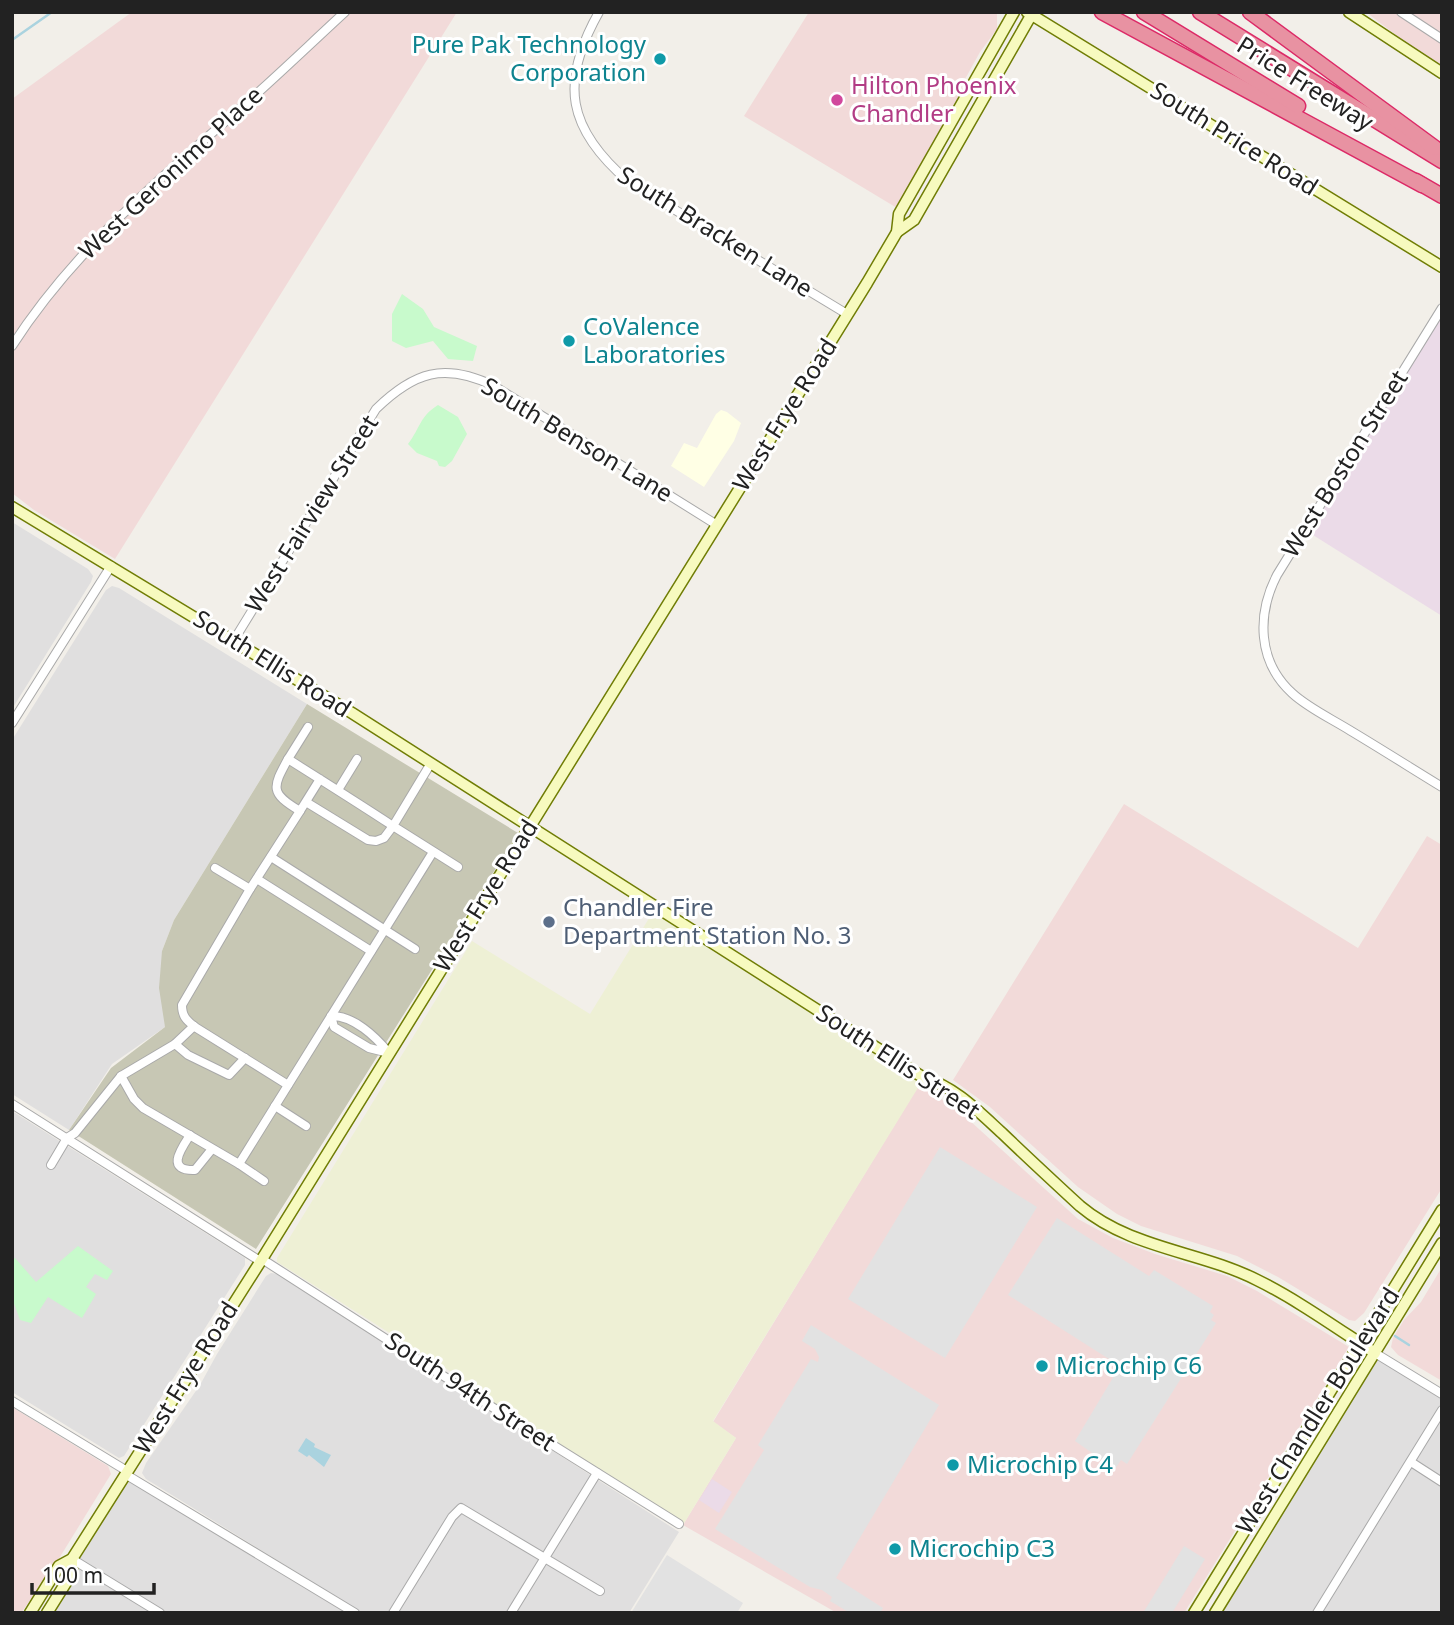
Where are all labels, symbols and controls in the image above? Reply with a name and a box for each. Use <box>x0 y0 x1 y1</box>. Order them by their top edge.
place label: Pure Pak Technology Corporation <box>412 27 647 88</box>
street label: Price Freeway <box>1231 28 1381 138</box>
marker: Pure Pak Technology Corporation <box>652 51 668 67</box>
place label: Hilton Phoenix Chandler <box>851 68 1017 129</box>
street label: South Price Road <box>1145 73 1325 203</box>
street label: West Geronimo Place <box>71 78 269 266</box>
marker: Hilton Phoenix Chandler <box>829 92 845 108</box>
street label: South Bracken Lane <box>612 157 820 304</box>
place label: CoValence Laboratories <box>583 309 726 370</box>
street label: West Frye Road <box>724 332 844 497</box>
marker: CoValence Laboratories <box>561 333 577 349</box>
street label: West Boston Street <box>1273 363 1415 563</box>
street label: South Benson Lane <box>476 369 680 509</box>
street label: West Fairview Street <box>236 408 385 618</box>
street label: South Ellis Road <box>188 601 358 724</box>
street label: West Frye Road <box>425 813 545 978</box>
place label: Chandler Fire Department Station No. 3 <box>563 890 851 951</box>
marker: Chandler Fire Department Station No. 3 <box>541 914 557 930</box>
street label: South Ellis Street <box>811 995 987 1126</box>
street label: West Chandler Boulevard <box>1227 1281 1406 1540</box>
street label: West Frye Road <box>125 1295 245 1460</box>
street label: South 94th Street <box>379 1323 562 1458</box>
place label: Microchip C6 <box>1056 1348 1202 1381</box>
marker: Microchip C6 <box>1034 1358 1050 1374</box>
place label: Microchip C4 <box>967 1447 1113 1480</box>
marker: Microchip C4 <box>945 1457 961 1473</box>
place label: Microchip C3 <box>909 1531 1055 1564</box>
marker: Microchip C3 <box>887 1541 903 1557</box>
scale bar <box>32 1552 154 1596</box>
text: 100 m <box>42 1561 103 1589</box>

